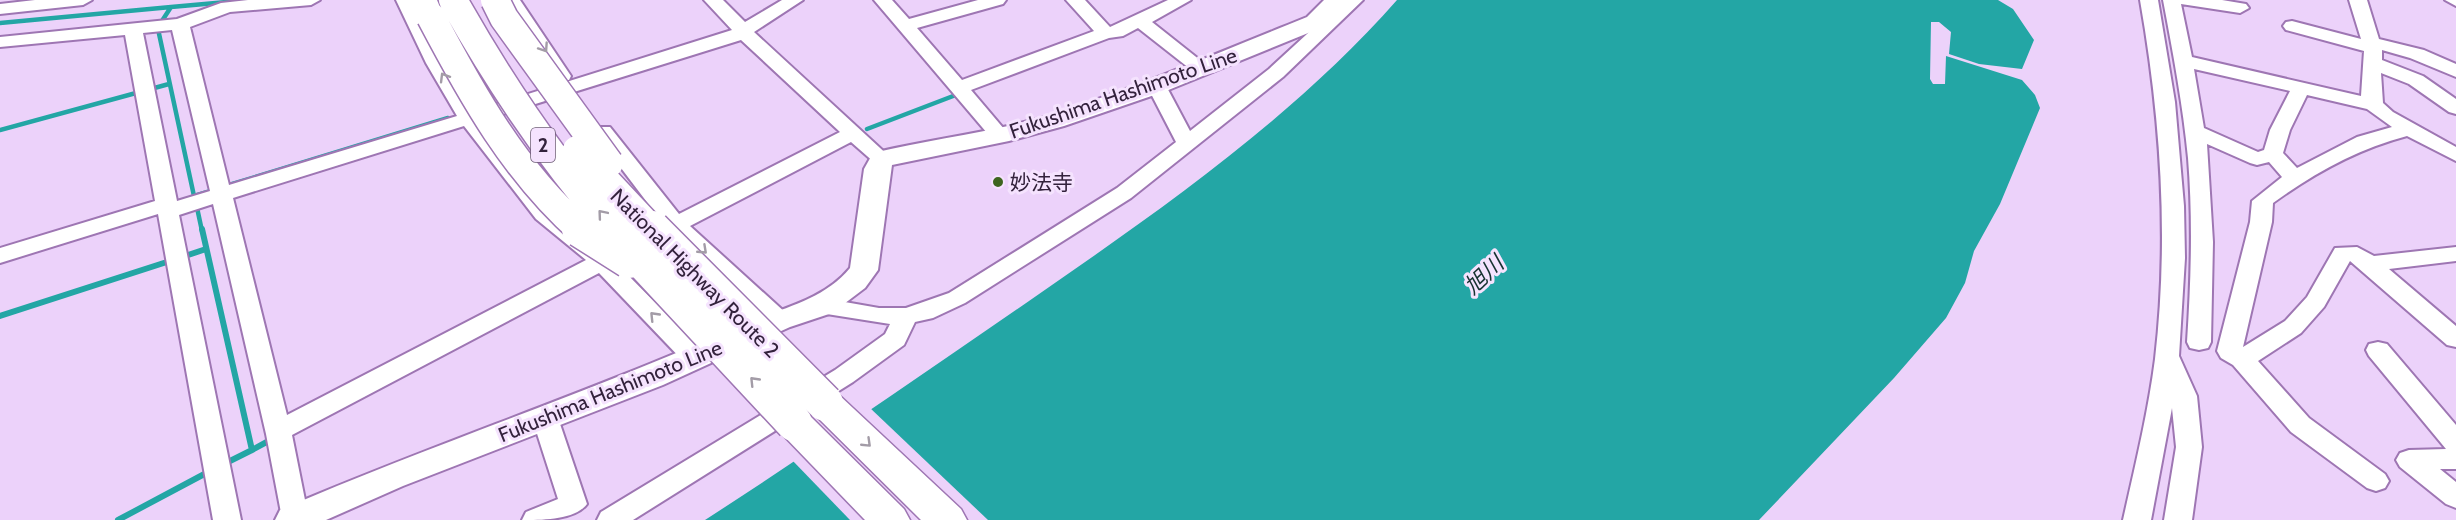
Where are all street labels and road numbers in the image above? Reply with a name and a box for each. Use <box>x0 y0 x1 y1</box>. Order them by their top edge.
street label: Fukushima Hashimoto Line <box>1006 42 1240 144</box>
road number: 2 <box>531 128 555 162</box>
street label: National Highway Route 2 <box>605 183 785 363</box>
street label: Fukushima Hashimoto Line <box>494 335 726 447</box>

